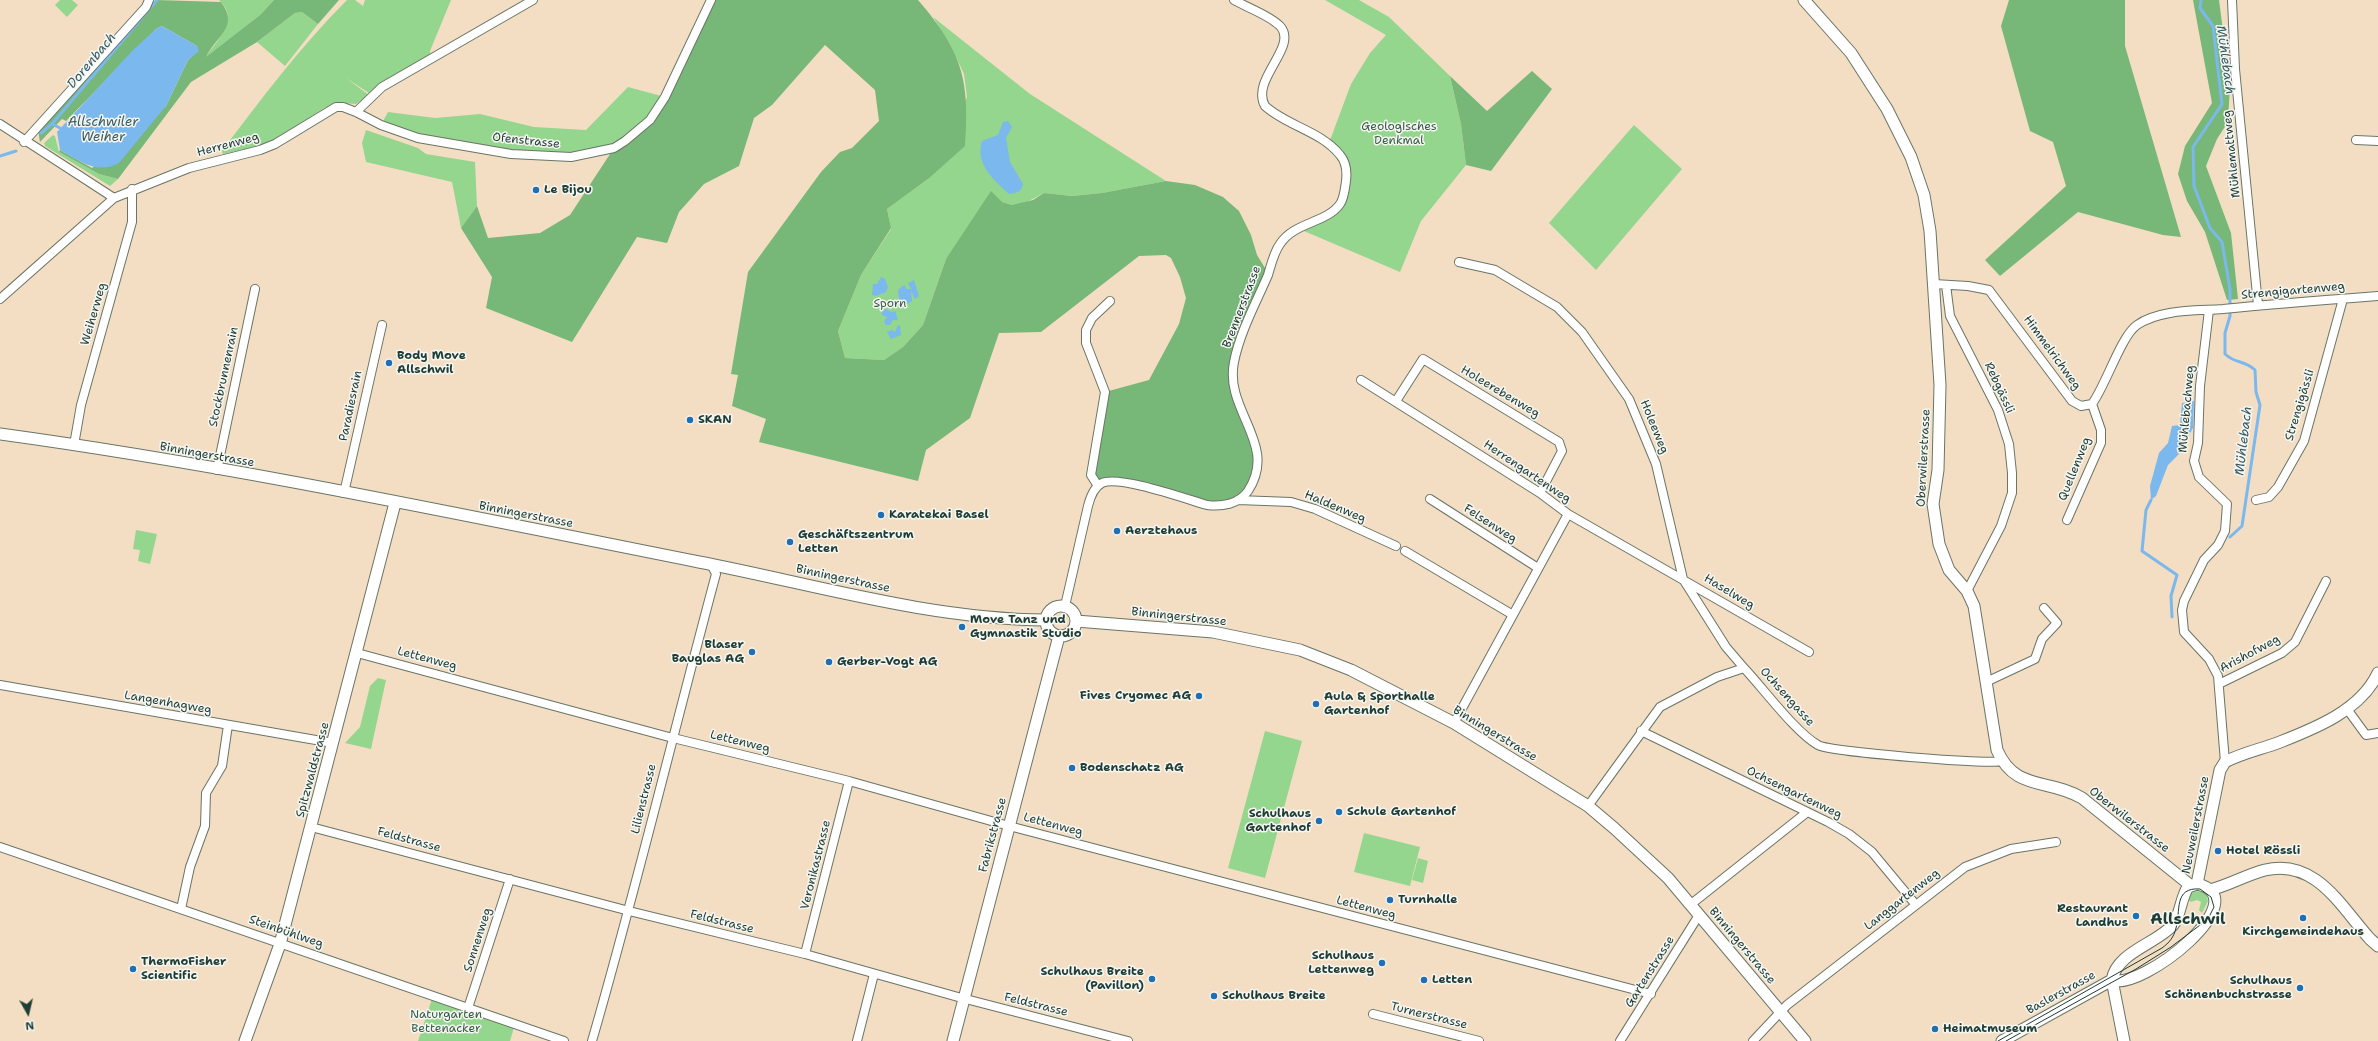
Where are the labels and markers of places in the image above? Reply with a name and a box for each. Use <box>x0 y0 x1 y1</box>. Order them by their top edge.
place label: Le Bijou <box>544 183 592 197</box>
marker: Le Bijou <box>531 185 541 195</box>
place label: Body Move Allschwil <box>397 349 466 377</box>
marker: Body Move Allschwil <box>384 358 394 368</box>
place label: SKAN <box>698 413 732 427</box>
marker: SKAN <box>685 415 695 425</box>
place label: Karatekai Basel <box>889 508 989 522</box>
marker: Karatekai Basel <box>876 510 886 520</box>
place label: Aerztehaus <box>1125 524 1197 538</box>
marker: Aerztehaus <box>1112 526 1122 536</box>
place label: Geschäftszentrum Letten <box>798 528 914 556</box>
marker: Geschäftszentrum Letten <box>785 537 795 547</box>
place label: Move Tanz und Gymnastik Studio <box>970 613 1082 641</box>
marker: Move Tanz und Gymnastik Studio <box>957 622 967 632</box>
place label: Blaser Bauglas AG <box>672 638 744 666</box>
marker: Blaser Bauglas AG <box>747 647 757 657</box>
place label: Gerber-Vogt AG <box>837 655 937 669</box>
marker: Gerber-Vogt AG <box>824 657 834 667</box>
place label: Fives Cryomec AG <box>1080 689 1191 703</box>
place label: Aula & Sporthalle Gartenhof <box>1324 690 1435 718</box>
marker: Fives Cryomec AG <box>1194 691 1204 701</box>
marker: Aula & Sporthalle Gartenhof <box>1311 699 1321 709</box>
place label: Bodenschatz AG <box>1080 761 1184 775</box>
marker: Bodenschatz AG <box>1067 763 1077 773</box>
place label: Schule Gartenhof <box>1347 805 1456 819</box>
place label: Schulhaus Gartenhof <box>1246 807 1311 835</box>
marker: Schule Gartenhof <box>1334 807 1344 817</box>
marker: Schulhaus Gartenhof <box>1314 816 1324 826</box>
place label: Hotel Rössli <box>2226 844 2300 858</box>
marker: Hotel Rössli <box>2213 846 2223 856</box>
place label: Turnhalle <box>1398 893 1458 907</box>
marker: Turnhalle <box>1385 895 1395 905</box>
place label: Restaurant Landhus <box>2057 902 2128 930</box>
marker: Restaurant Landhus <box>2131 911 2141 921</box>
marker: Kirchgemeindehaus <box>2298 913 2308 923</box>
place label: Kirchgemeindehaus <box>2242 925 2364 939</box>
place label: Schulhaus Lettenweg <box>1308 949 1374 977</box>
place label: ThermoFisher Scientific <box>141 955 226 983</box>
marker: Schulhaus Lettenweg <box>1377 958 1387 968</box>
marker: ThermoFisher Scientific <box>128 964 138 974</box>
place label: Schulhaus Breite (Pavillon) <box>1040 965 1144 993</box>
place label: Letten <box>1432 973 1472 987</box>
marker: Schulhaus Breite (Pavillon) <box>1147 974 1157 984</box>
place label: Schulhaus Schönenbuchstrasse <box>2165 974 2292 1002</box>
marker: Letten <box>1419 975 1429 985</box>
marker: Schulhaus Schönenbuchstrasse <box>2295 983 2305 993</box>
place label: Schulhaus Breite <box>1222 989 1326 1003</box>
marker: Schulhaus Breite <box>1209 991 1219 1001</box>
place label: Heimatmuseum <box>1943 1022 2037 1036</box>
marker: Heimatmuseum <box>1930 1024 1940 1034</box>

